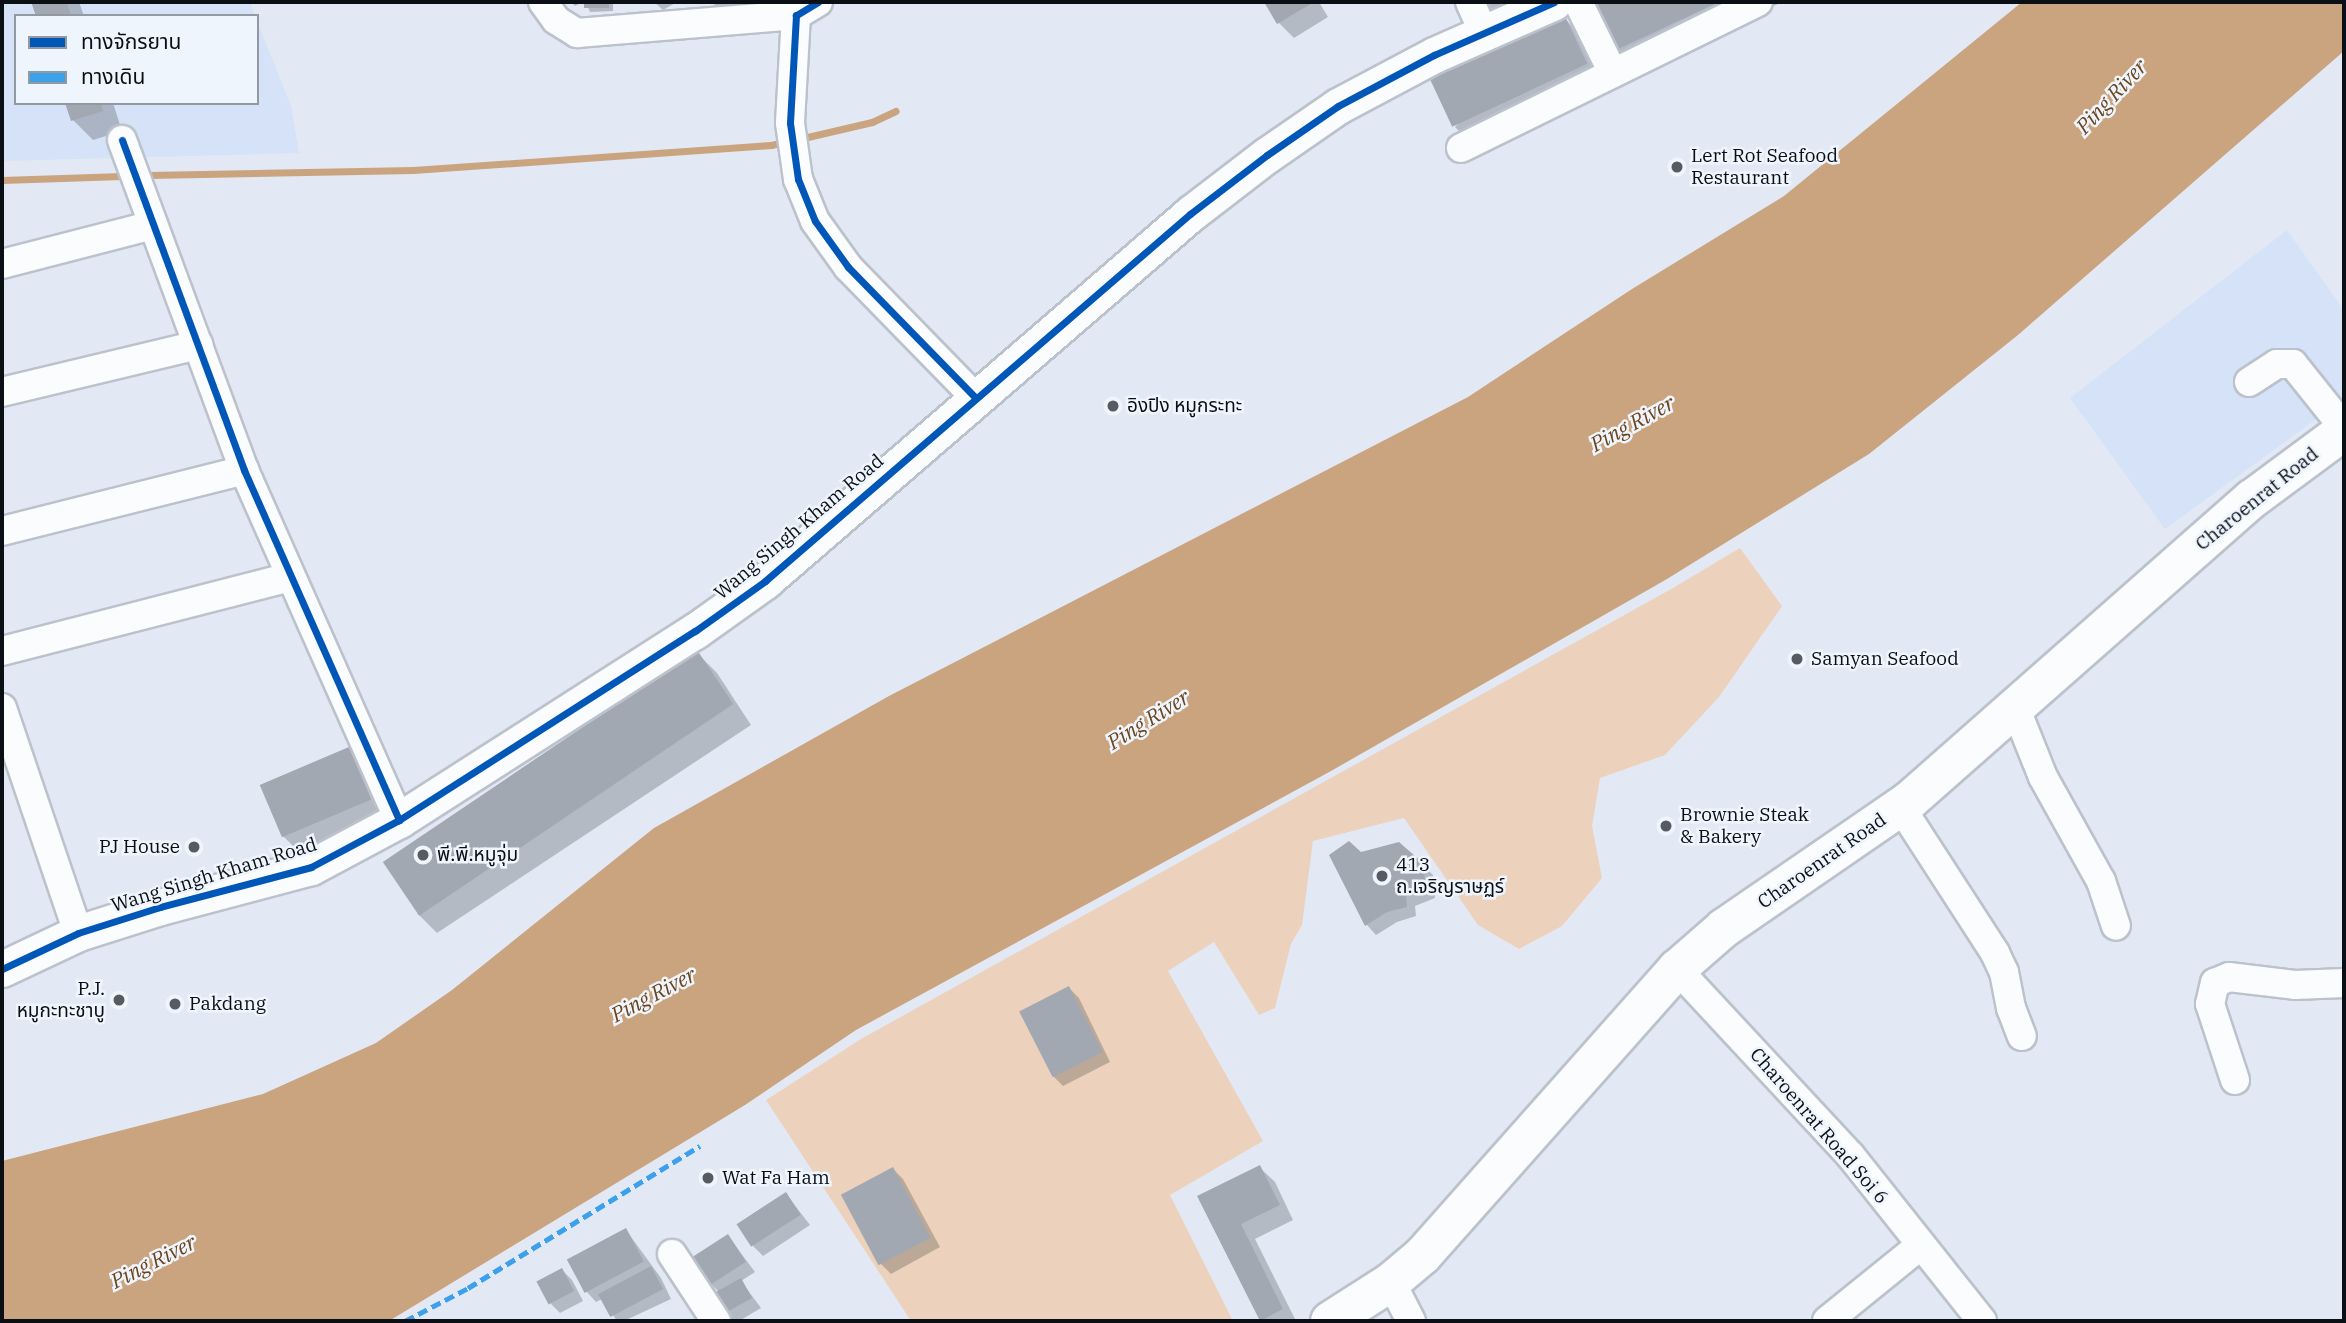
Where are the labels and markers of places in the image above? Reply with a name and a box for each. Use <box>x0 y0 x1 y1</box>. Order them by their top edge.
place label: Lert Rot Seafood Restaurant <box>1691 145 1838 189</box>
marker: Lert Rot Seafood Restaurant <box>1669 159 1685 175</box>
place label: อิงปิง หมูกระทะ <box>1127 395 1242 417</box>
marker: อิงปิง หมูกระทะ <box>1105 398 1121 414</box>
place label: Samyan Seafood <box>1811 648 1959 670</box>
marker: Samyan Seafood <box>1789 651 1805 667</box>
place label: Brownie Steak & Bakery <box>1680 804 1809 848</box>
marker: Brownie Steak & Bakery <box>1658 818 1674 834</box>
place label: PJ House <box>99 836 180 858</box>
marker: PJ House <box>186 839 202 855</box>
place label: พี.พี.หมูจุ่ม <box>437 844 518 866</box>
marker: พี.พี.หมูจุ่ม <box>415 847 431 863</box>
place label: 413 ถ.เจริญราษฏร์ <box>1396 854 1504 898</box>
marker: 413 ถ.เจริญราษฏร์ <box>1374 868 1390 884</box>
place label: P.J. หมูกะทะชาบู <box>17 978 105 1022</box>
marker: P.J. หมูกะทะชาบู <box>111 992 127 1008</box>
place label: Pakdang <box>189 993 266 1015</box>
marker: Pakdang <box>167 996 183 1012</box>
place label: Wat Fa Ham <box>722 1167 830 1189</box>
marker: Wat Fa Ham <box>700 1170 716 1186</box>

